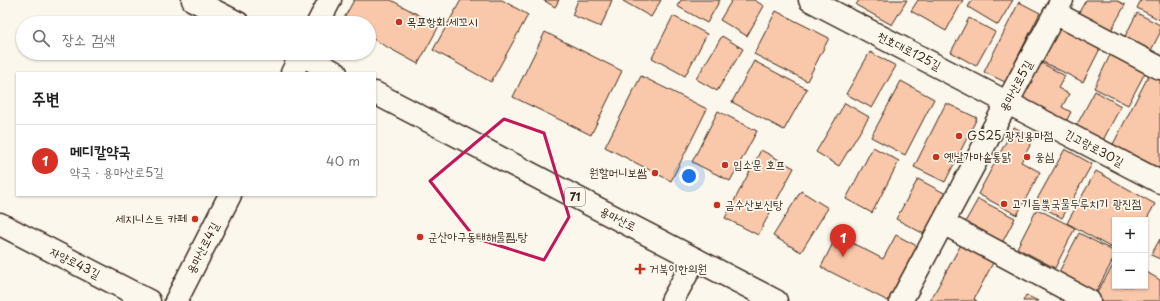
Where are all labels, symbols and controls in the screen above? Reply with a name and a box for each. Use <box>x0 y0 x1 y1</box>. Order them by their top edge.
place label: 목포항회.세꼬시 <box>407 12 478 30</box>
search box <box>16 16 376 60</box>
marker: 목포항회.세꼬시 <box>394 17 404 27</box>
street label: 천호대로125길 <box>874 26 945 74</box>
icon: search <box>30 27 52 49</box>
text: 장소 검색 <box>62 27 115 50</box>
street label: 용마산로5길 <box>994 56 1036 114</box>
text: 주변 <box>32 85 59 111</box>
street label: 긴고랑로30길 <box>1062 124 1128 170</box>
place label: GS25 광진용마점 <box>967 126 1053 144</box>
marker: GS25 광진용마점 <box>954 131 964 141</box>
text: 메디칼약국 <box>70 139 130 162</box>
place label: 옛날가마솥통닭 <box>944 147 1012 165</box>
place label: 웅심 <box>1035 147 1054 165</box>
text: 1 <box>42 151 48 170</box>
text: 40 m <box>326 151 360 170</box>
marker: 옛날가마솥통닭 <box>931 152 941 162</box>
marker: 웅심 <box>1022 152 1032 162</box>
place label: 입소문 호프 <box>733 155 785 173</box>
marker: 입소문 호프 <box>720 160 730 170</box>
text: 약국 · 용마산로5길 <box>70 162 164 181</box>
place label: 원할머니보쌈 <box>589 163 647 181</box>
your location <box>679 166 699 186</box>
marker: 원할머니보쌈 <box>650 168 660 178</box>
road number: 71 <box>565 188 585 206</box>
place label: 고기듬뿍국물두루치기 광진점 <box>1012 194 1141 212</box>
place label: 금수산보신탕 <box>725 195 783 213</box>
marker: 고기듬뿍국물두루치기 광진점 <box>999 199 1009 209</box>
marker: 금수산보신탕 <box>712 200 722 210</box>
street label: 용마산로 <box>597 201 640 235</box>
place label: 세지니스트 카페 <box>116 209 187 227</box>
marker: 세지니스트 카페 <box>190 214 200 224</box>
map controls <box>1112 217 1148 289</box>
button: + <box>1112 217 1148 253</box>
street label: 용마산로4길 <box>181 218 223 277</box>
pin: 1 <box>830 224 856 257</box>
place label: 군산아구동태해물찜.탕 <box>428 227 528 245</box>
marker: 군산아구동태해물찜.탕 <box>415 232 425 242</box>
street label: 자양로43길 <box>47 242 104 283</box>
button: − <box>1112 253 1148 289</box>
place label: 거북이한의원 <box>649 259 707 277</box>
marker: 거북이한의원 <box>634 263 646 275</box>

